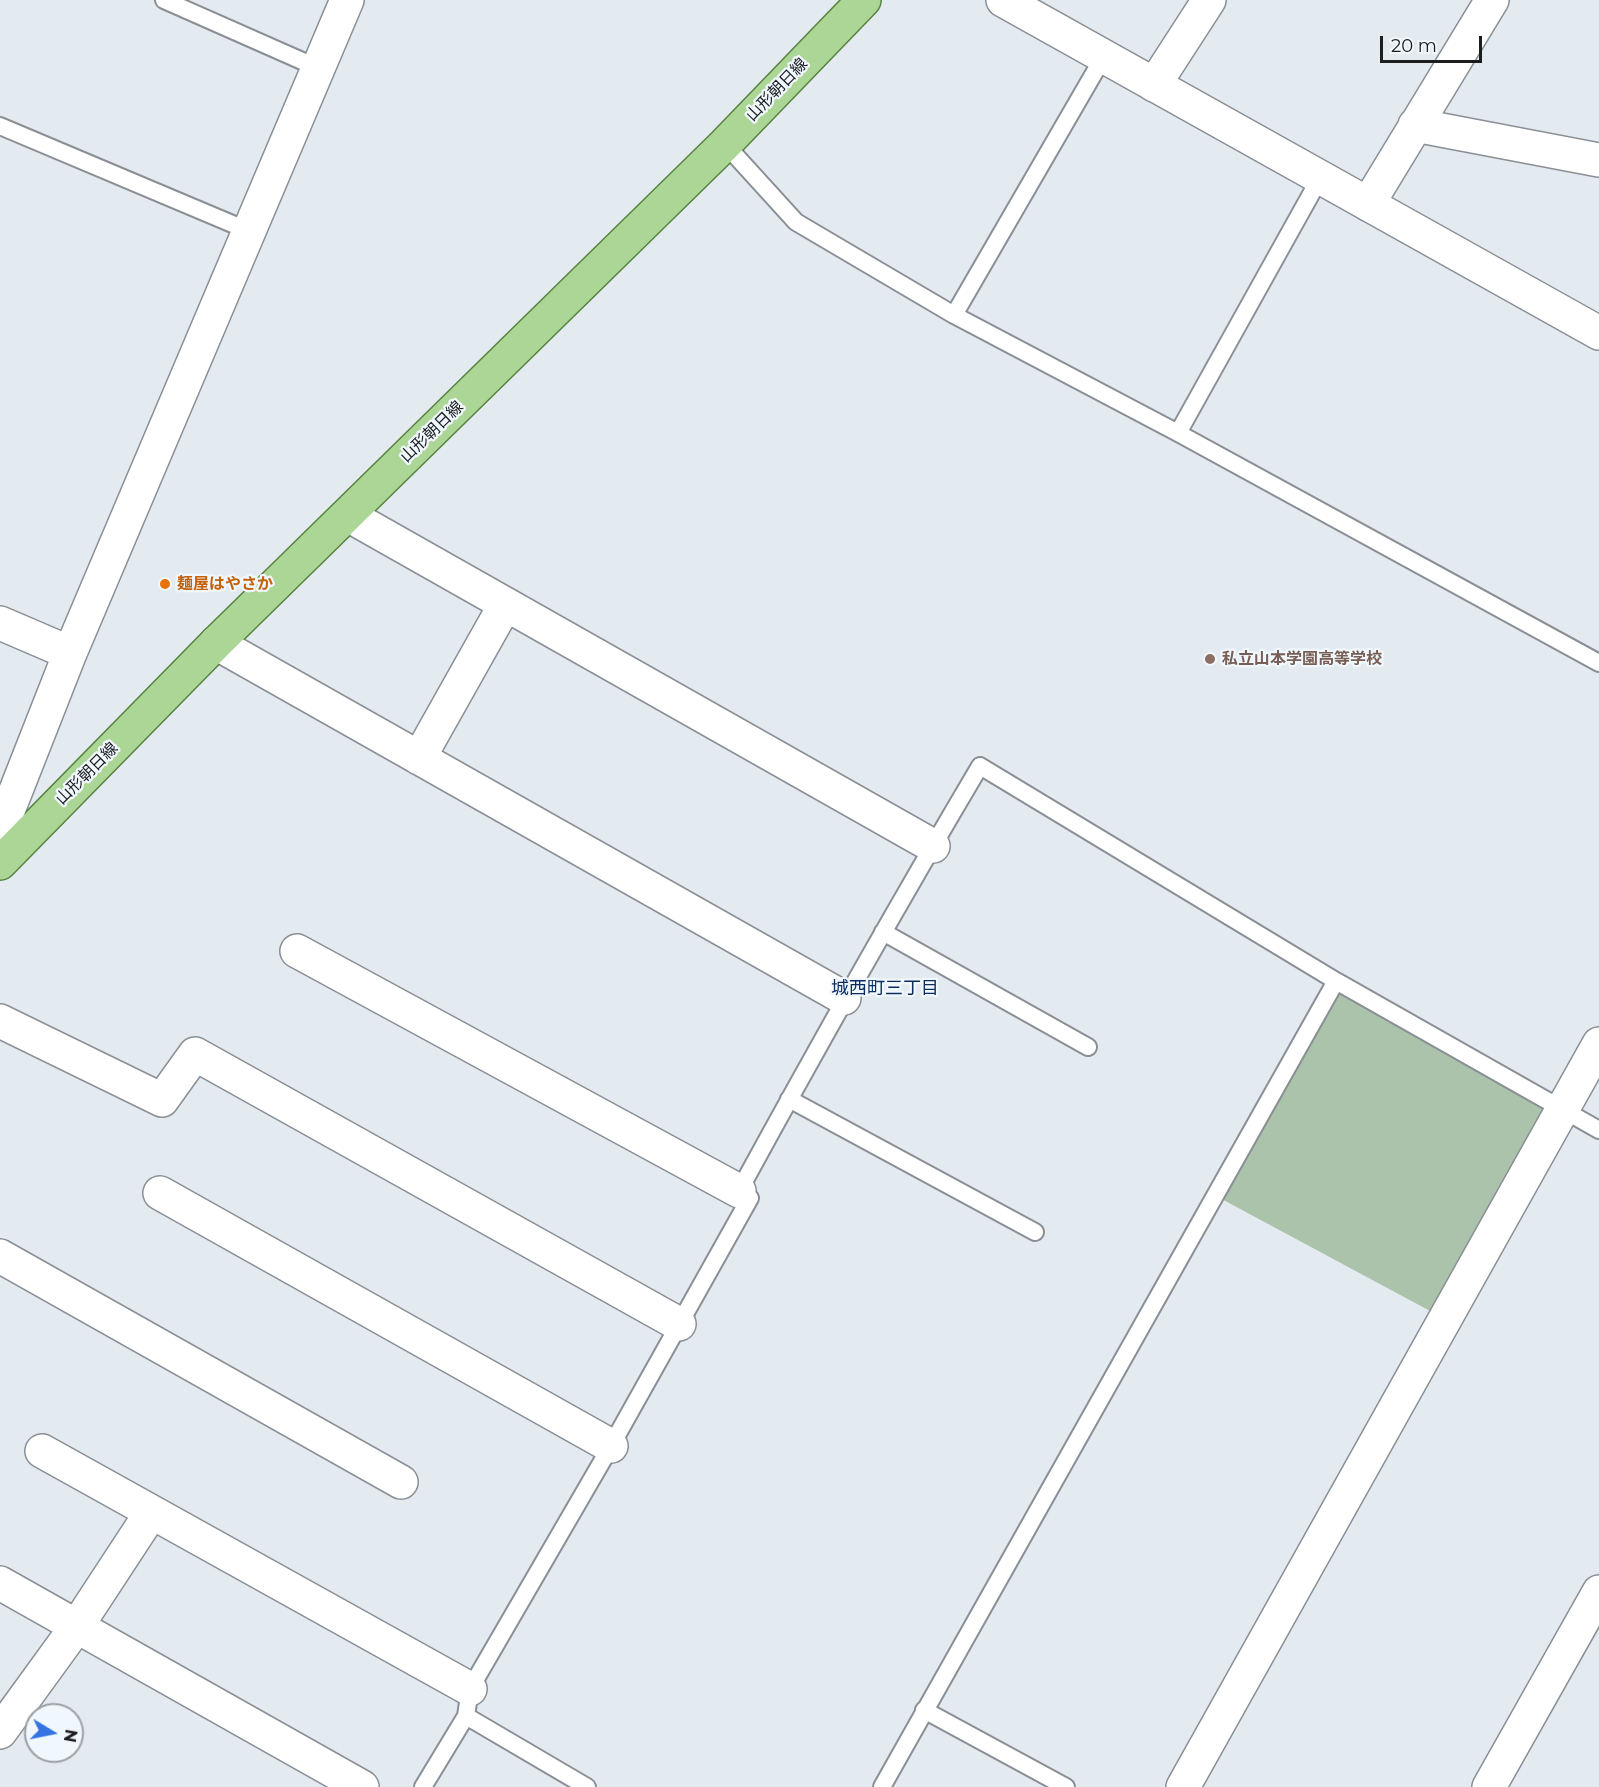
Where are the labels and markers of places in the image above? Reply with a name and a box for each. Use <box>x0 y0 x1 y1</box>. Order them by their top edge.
place label: 麺屋はやさか <box>177 574 273 594</box>
marker: 麺屋はやさか <box>158 577 172 591</box>
place label: 私立山本学園高等学校 <box>1222 649 1382 669</box>
marker: 私立山本学園高等学校 <box>1203 652 1217 666</box>

